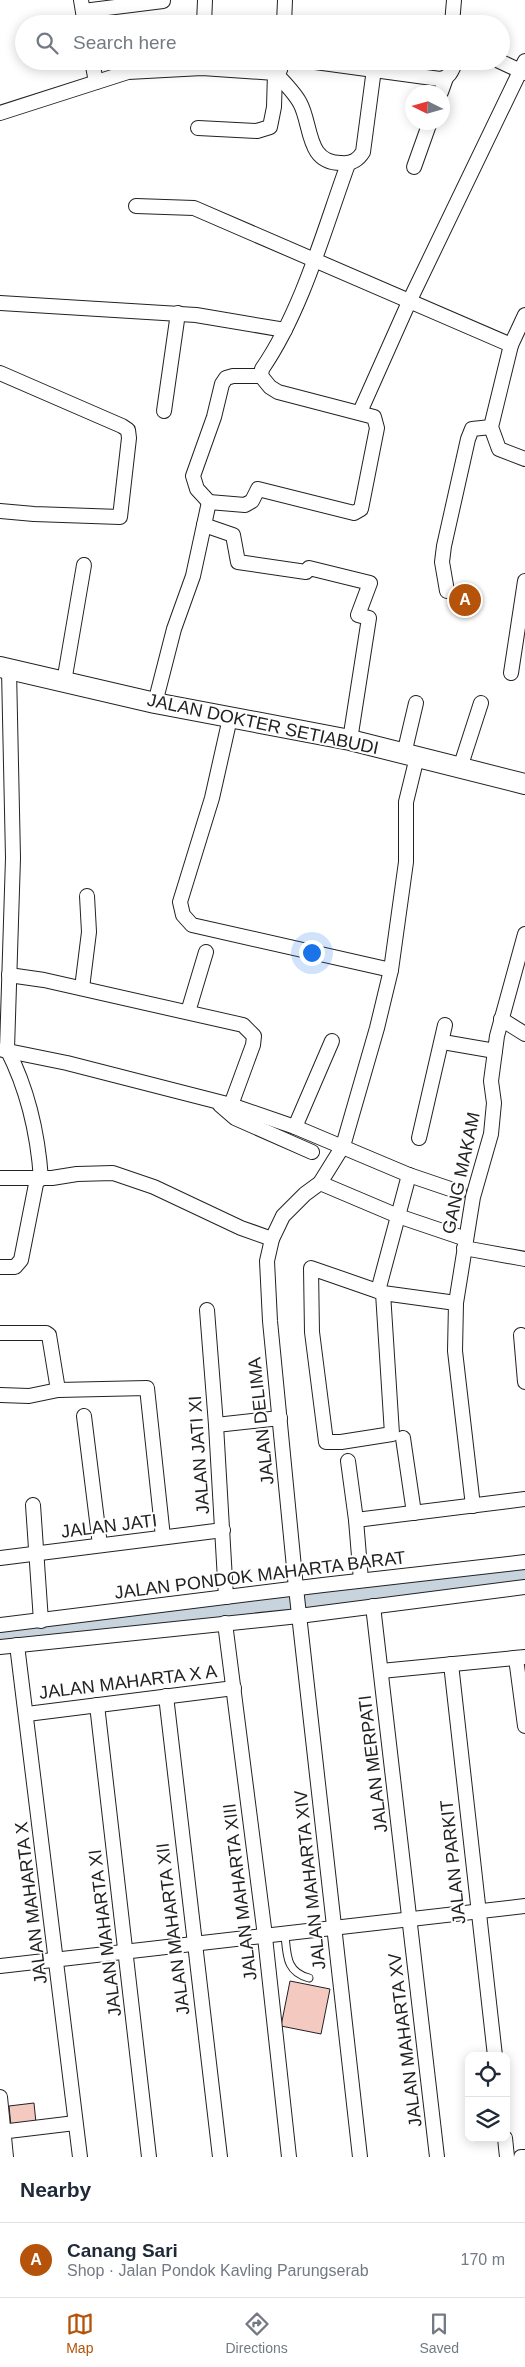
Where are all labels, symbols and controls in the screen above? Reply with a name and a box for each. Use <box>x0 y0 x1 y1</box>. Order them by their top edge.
search box <box>15 15 510 70</box>
icon: search <box>33 29 61 57</box>
text: Search here <box>73 32 177 53</box>
north arrow <box>405 85 450 130</box>
pin: A <box>449 581 481 619</box>
street label: JALAN DOKTER SETIABUDI <box>145 690 381 758</box>
your location <box>299 940 325 966</box>
street label: GANG MAKAM <box>438 1110 484 1236</box>
street label: JALAN DELIMA <box>244 1356 278 1486</box>
street label: JALAN JATI XI <box>185 1395 213 1515</box>
street label: JALAN JATI <box>60 1510 158 1542</box>
street label: JALAN PONDOK MAHARTA BARAT <box>113 1547 407 1603</box>
street label: JALAN MAHARTA X A <box>38 1661 218 1703</box>
street label: JALAN MERPATI <box>355 1694 391 1834</box>
street label: JALAN MAHARTA XIV <box>291 1789 329 1971</box>
street label: JALAN PARKIT <box>437 1799 469 1925</box>
street label: JALAN MAHARTA XIII <box>219 1802 261 1982</box>
street label: JALAN MAHARTA X <box>11 1821 51 1985</box>
street label: JALAN MAHARTA XII <box>153 1842 193 2016</box>
street label: JALAN MAHARTA XI <box>85 1848 125 2018</box>
street label: JALAN MAHARTA XV <box>384 1952 426 2128</box>
map controls <box>465 2052 510 2142</box>
button: locate <box>465 2052 510 2097</box>
button: layers <box>465 2097 510 2142</box>
text: Nearby <box>20 2178 91 2201</box>
text: Canang Sari <box>67 2240 178 2261</box>
text: A <box>30 2251 42 2268</box>
text: 170 m <box>461 2251 505 2268</box>
text: Shop · Jalan Pondok Kavling Parungserab <box>67 2262 369 2279</box>
tab: Map <box>66 2310 94 2356</box>
tab: Directions <box>226 2310 288 2356</box>
tab: Saved <box>419 2310 459 2356</box>

